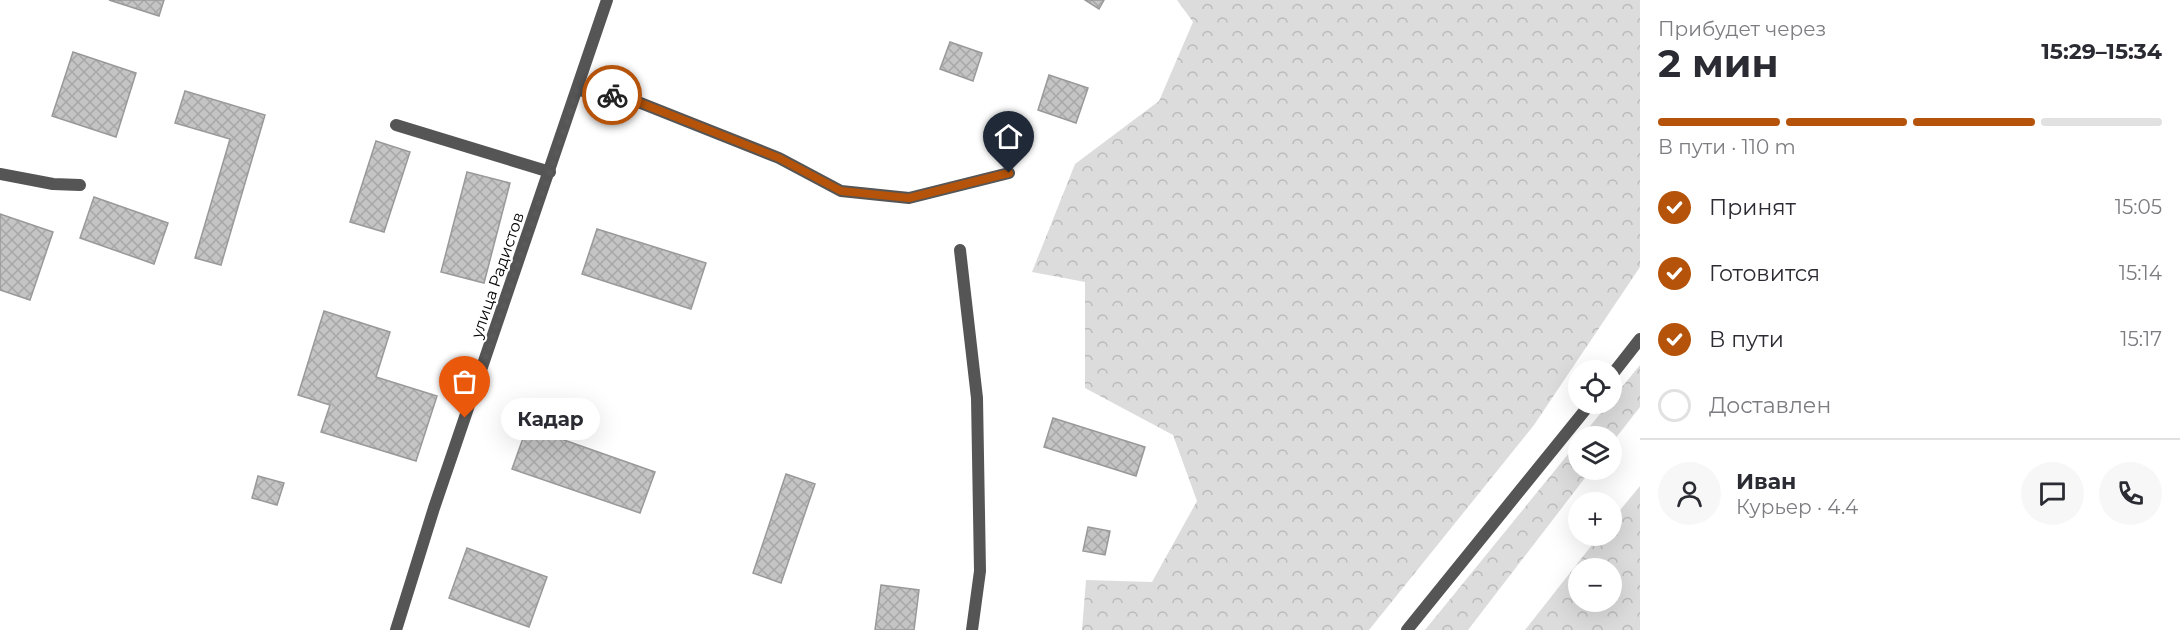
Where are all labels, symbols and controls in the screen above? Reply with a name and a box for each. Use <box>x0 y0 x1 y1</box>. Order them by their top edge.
text: Прибудет через <box>1658 17 1826 41</box>
text: 15:29–15:34 <box>2041 38 2162 65</box>
text: 2 мин <box>1658 39 1779 87</box>
courier <box>582 65 642 125</box>
icon: bike <box>596 79 629 112</box>
pin <box>983 111 1034 173</box>
icon: home <box>992 120 1025 153</box>
text: В пути · 110 m <box>1658 135 1796 159</box>
icon: check <box>1658 191 1691 224</box>
text: Принят <box>1709 194 1796 221</box>
text: 15:05 <box>2115 195 2162 219</box>
street label: улица Радистов <box>467 210 528 342</box>
icon: check <box>1658 257 1691 290</box>
text: Готовится <box>1709 260 1820 287</box>
text: 15:14 <box>2119 261 2162 285</box>
icon: check <box>1658 323 1691 356</box>
text: В пути <box>1709 326 1784 353</box>
text: 15:17 <box>2120 327 2162 351</box>
pin <box>439 356 490 418</box>
map controls <box>1568 360 1622 612</box>
button: locate <box>1568 360 1622 414</box>
icon: bag <box>448 365 481 398</box>
text: Доставлен <box>1709 392 1831 419</box>
callout: Кадар <box>501 397 600 439</box>
text: Кадар <box>517 407 584 431</box>
button: layers <box>1568 426 1622 480</box>
button: person <box>1658 462 1721 525</box>
button: chat <box>2021 462 2084 525</box>
button: phone <box>2099 462 2162 525</box>
text: Иван <box>1736 468 1796 495</box>
button: + <box>1568 492 1622 546</box>
text: Курьер · 4.4 <box>1736 495 1858 519</box>
button: − <box>1568 558 1622 612</box>

